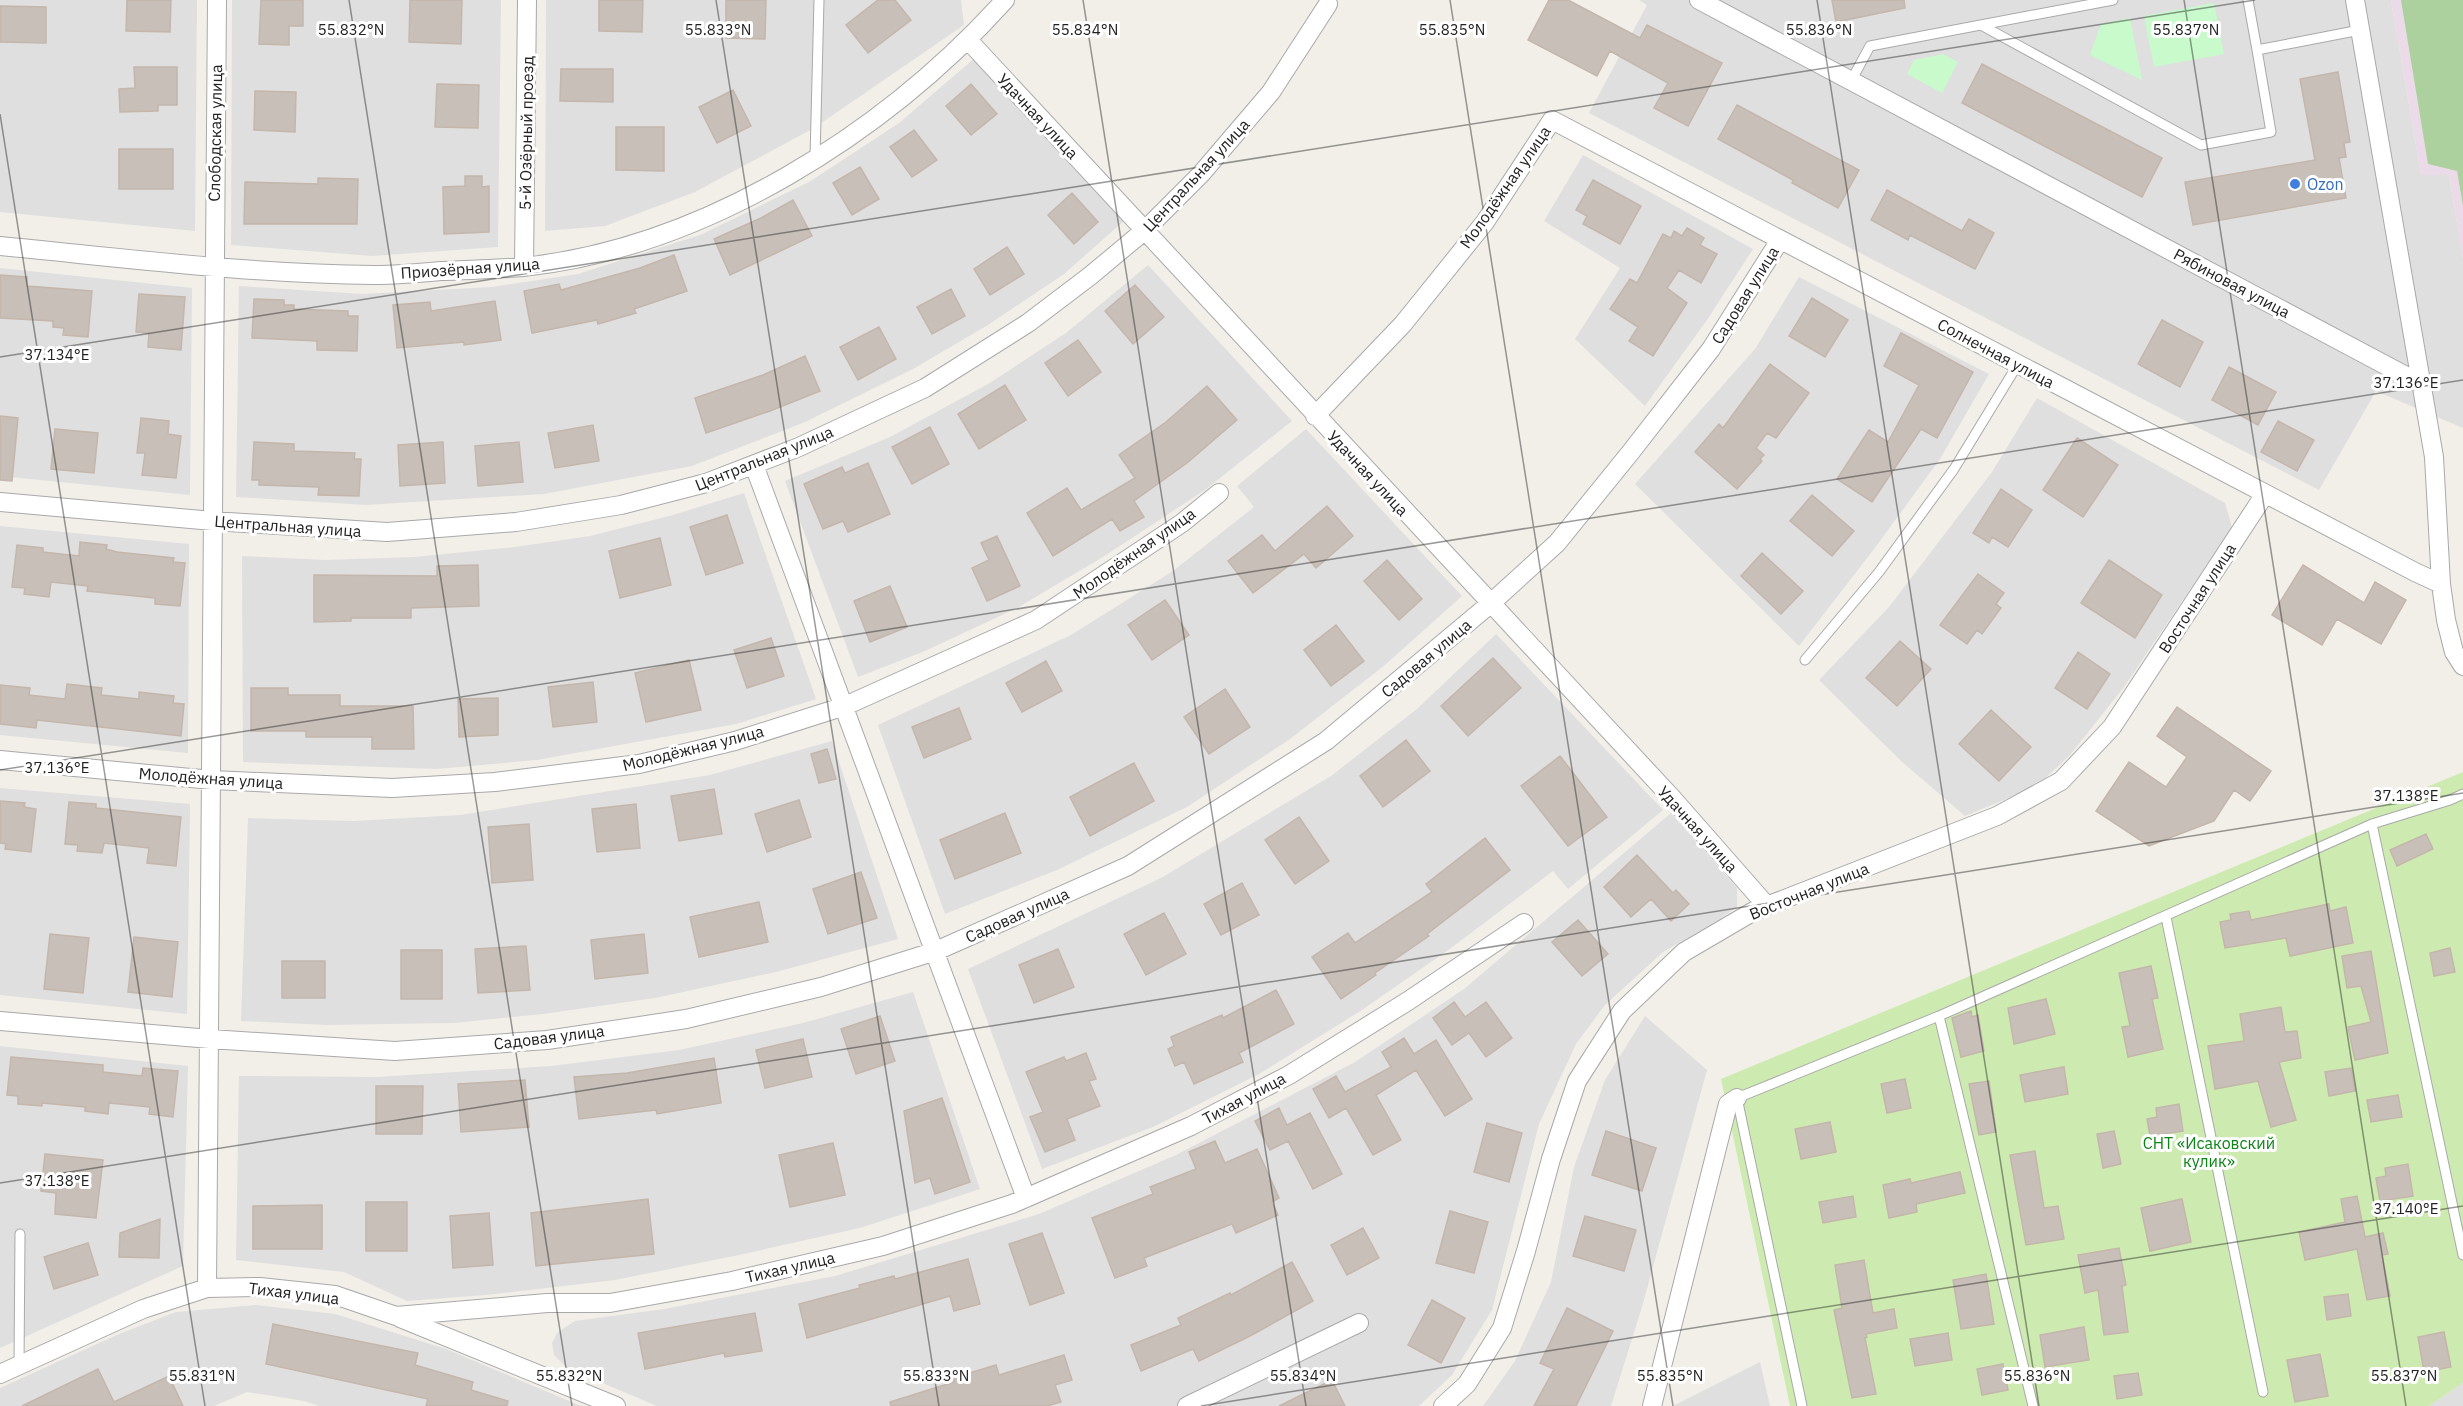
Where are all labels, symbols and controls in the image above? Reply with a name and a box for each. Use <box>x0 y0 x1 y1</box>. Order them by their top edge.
text: 55.832°N <box>318 20 384 39</box>
text: 55.833°N <box>685 20 751 39</box>
text: 55.834°N <box>1052 20 1118 39</box>
text: 55.835°N <box>1419 20 1485 39</box>
text: 55.836°N <box>1786 20 1852 39</box>
text: 55.837°N <box>2153 20 2219 39</box>
street label: 5-й Озёрный проезд <box>515 55 537 210</box>
street label: Слободская улица <box>204 64 226 202</box>
street label: Удачная улица <box>993 69 1083 163</box>
street label: Центральная улица <box>1138 114 1254 236</box>
street label: Молодёжная улица <box>1455 122 1555 252</box>
place label: Ozon <box>2307 174 2344 194</box>
marker: Ozon <box>2288 177 2302 191</box>
street label: Садовая улица <box>1707 242 1783 348</box>
street label: Рябиновая улица <box>2170 244 2294 322</box>
street label: Приозёрная улица <box>400 253 541 283</box>
street label: Солнечная улица <box>1934 314 2058 392</box>
text: 37.134°E <box>25 345 89 364</box>
text: 37.136°E <box>2374 373 2438 392</box>
street label: Центральная улица <box>692 421 836 495</box>
street label: Удачная улица <box>1323 426 1413 520</box>
street label: Молодёжная улица <box>1069 503 1199 603</box>
street label: Центральная улица <box>214 511 363 541</box>
street label: Восточная улица <box>2154 539 2240 657</box>
street label: Садовая улица <box>1377 614 1475 701</box>
street label: Молодёжная улица <box>620 721 766 775</box>
text: 37.136°E <box>25 758 89 777</box>
street label: Молодёжная улица <box>138 763 284 793</box>
street label: Удачная улица <box>1654 782 1742 877</box>
text: 37.138°E <box>2374 786 2438 805</box>
street label: Восточная улица <box>1746 858 1872 924</box>
street label: Садовая улица <box>962 883 1072 947</box>
street label: Садовая улица <box>492 1020 606 1054</box>
street label: Тихая улица <box>1199 1068 1289 1128</box>
park label: СНТ «Исаковский кулик» <box>2143 1133 2275 1171</box>
text: 37.138°E <box>25 1171 89 1190</box>
text: 37.140°E <box>2374 1199 2438 1218</box>
street label: Тихая улица <box>743 1247 837 1287</box>
street label: Тихая улица <box>248 1278 341 1309</box>
text: 55.831°N <box>169 1366 235 1385</box>
text: 55.832°N <box>536 1366 602 1385</box>
text: 55.833°N <box>903 1366 969 1385</box>
text: 55.834°N <box>1270 1366 1336 1385</box>
text: 55.835°N <box>1637 1366 1703 1385</box>
text: 55.836°N <box>2004 1366 2070 1385</box>
text: 55.837°N <box>2371 1366 2437 1385</box>

